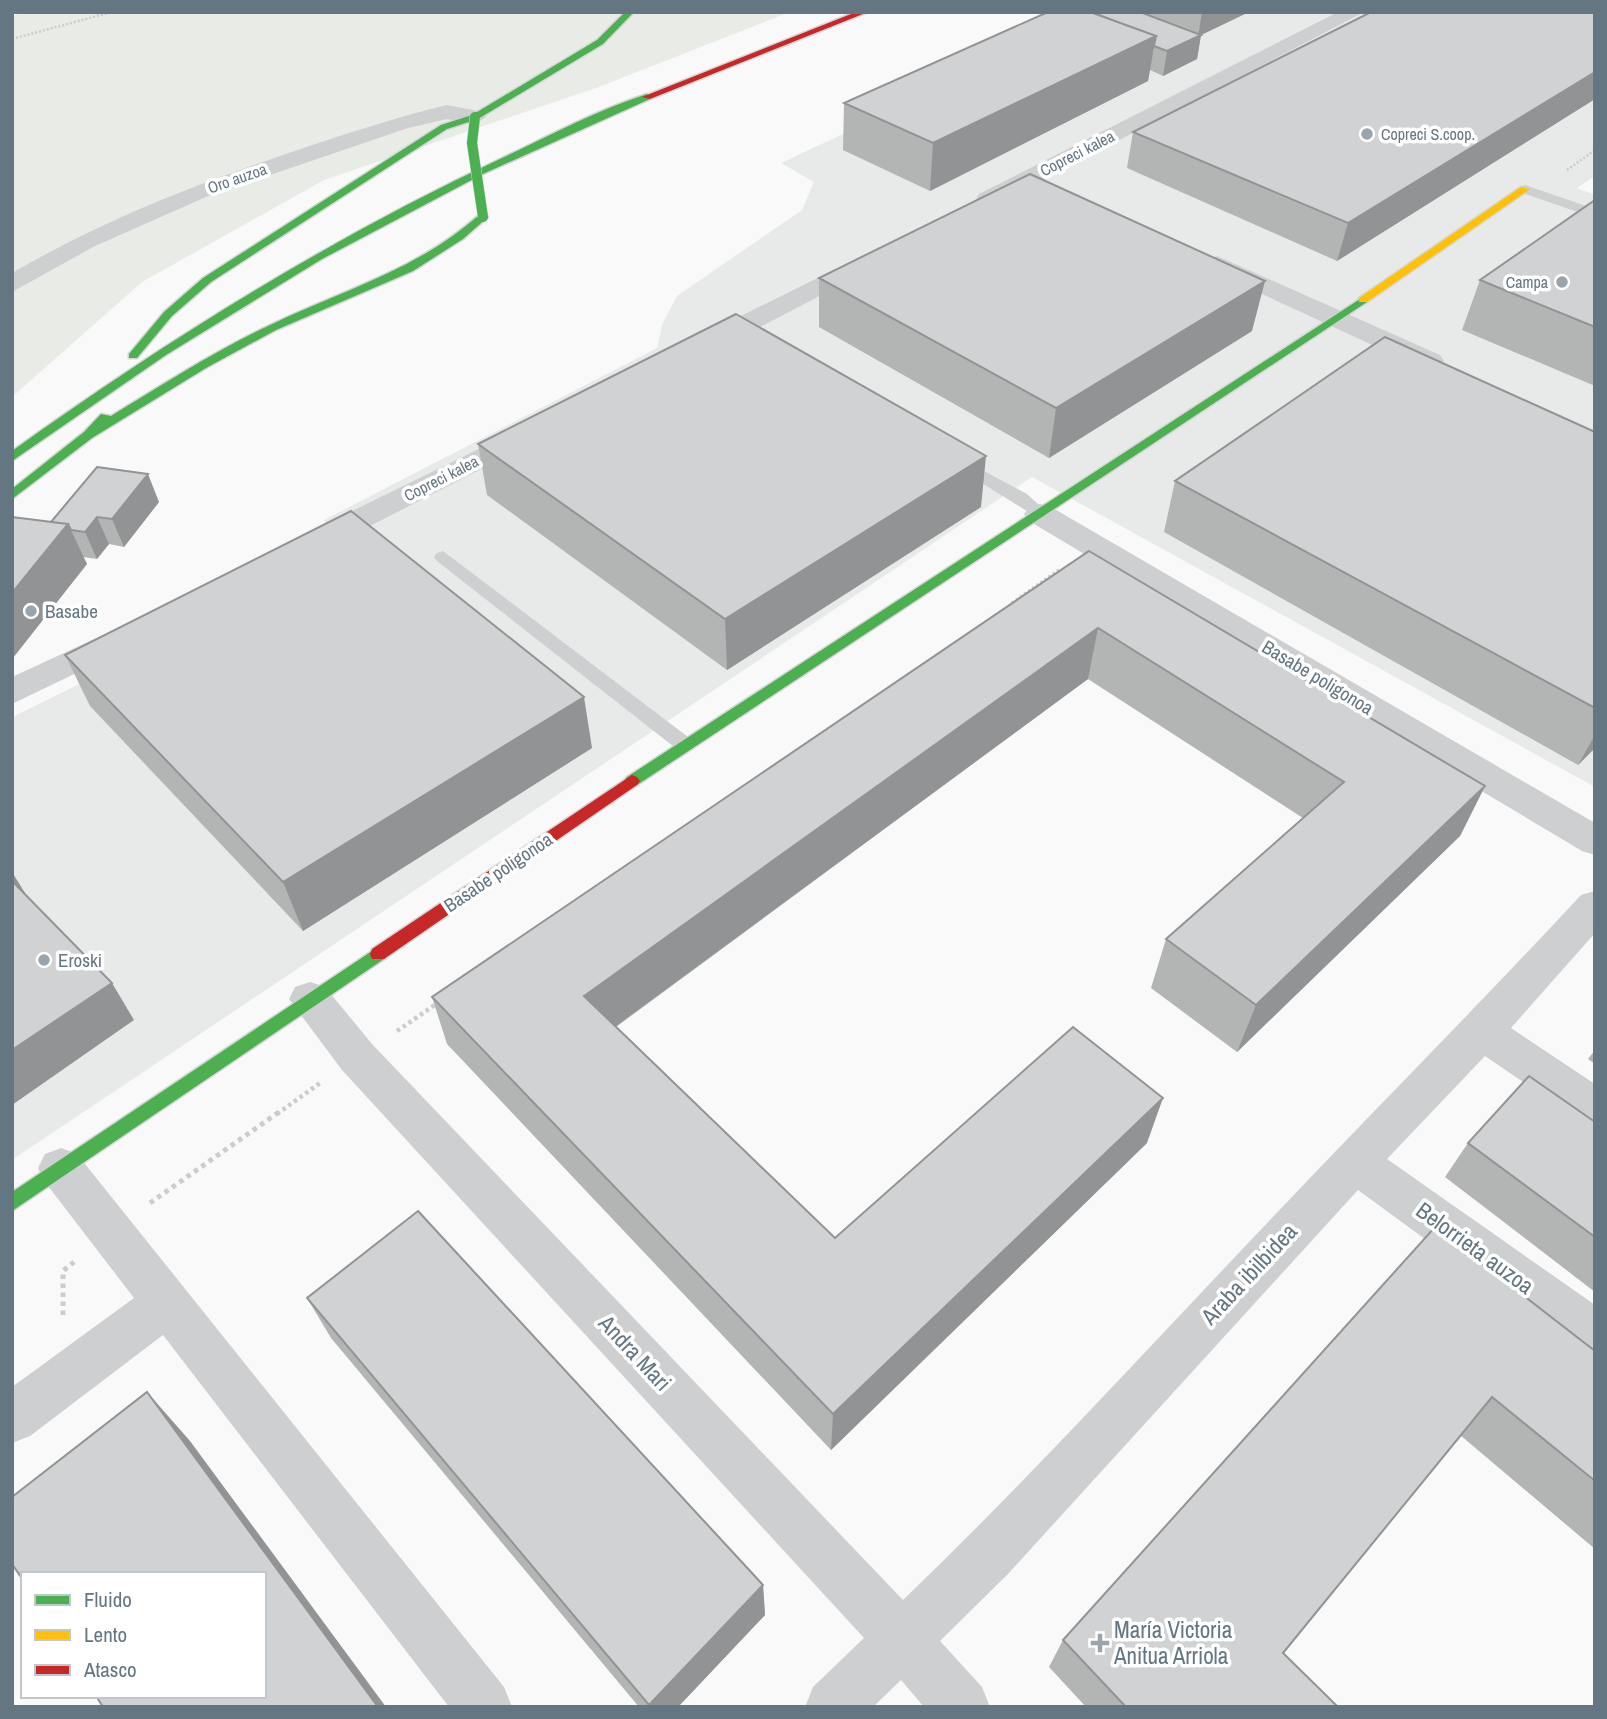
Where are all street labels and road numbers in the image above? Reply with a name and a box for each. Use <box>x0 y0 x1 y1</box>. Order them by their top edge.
street label: Copreci kalea <box>1036 125 1119 181</box>
street label: Oro auzoa <box>204 157 270 198</box>
street label: Copreci kalea <box>400 450 483 506</box>
street label: Basabe poligonoa <box>1257 634 1379 721</box>
street label: Basabe poligonoa <box>439 826 558 918</box>
street label: Belorrieta auzoa <box>1410 1194 1541 1301</box>
street label: Araba ibilbidea <box>1193 1216 1304 1332</box>
street label: Andra Mari <box>592 1307 679 1397</box>

